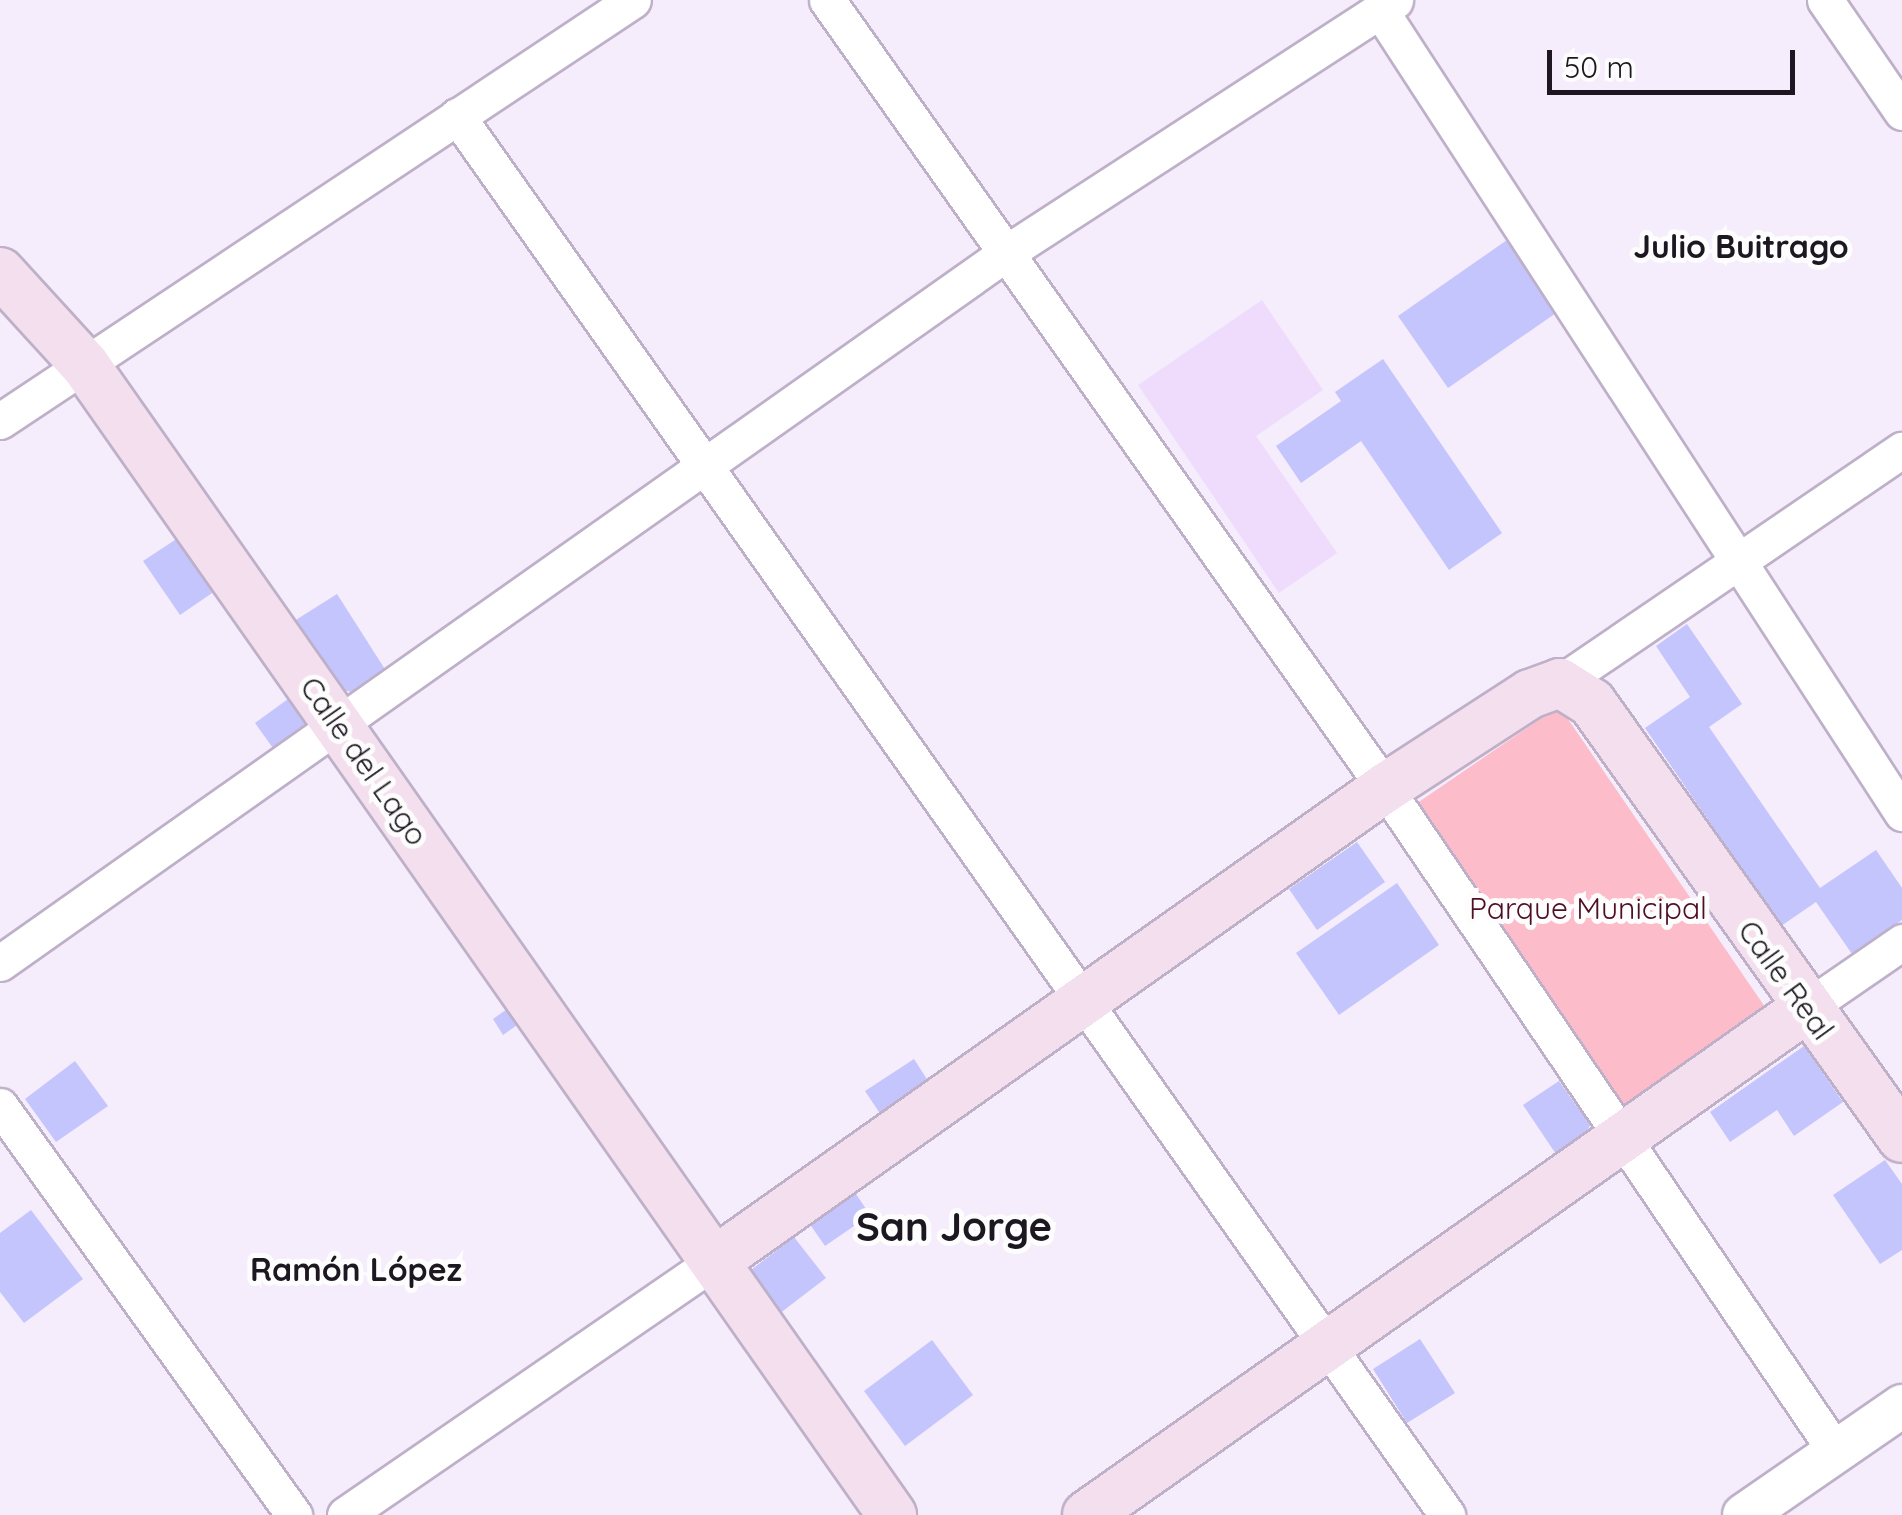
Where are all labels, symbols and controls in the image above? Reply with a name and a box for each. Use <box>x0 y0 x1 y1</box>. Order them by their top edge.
scale bar <box>1552 30 1800 92</box>
text: 50 m <box>1564 48 1634 86</box>
district label: Julio Buitrago <box>1633 227 1849 265</box>
street label: Calle del Lago <box>293 670 435 852</box>
park label: Parque Municipal <box>1469 890 1707 926</box>
street label: Calle Real <box>1731 913 1841 1047</box>
district label: San Jorge <box>856 1202 1052 1250</box>
district label: Ramón López <box>250 1250 462 1288</box>

